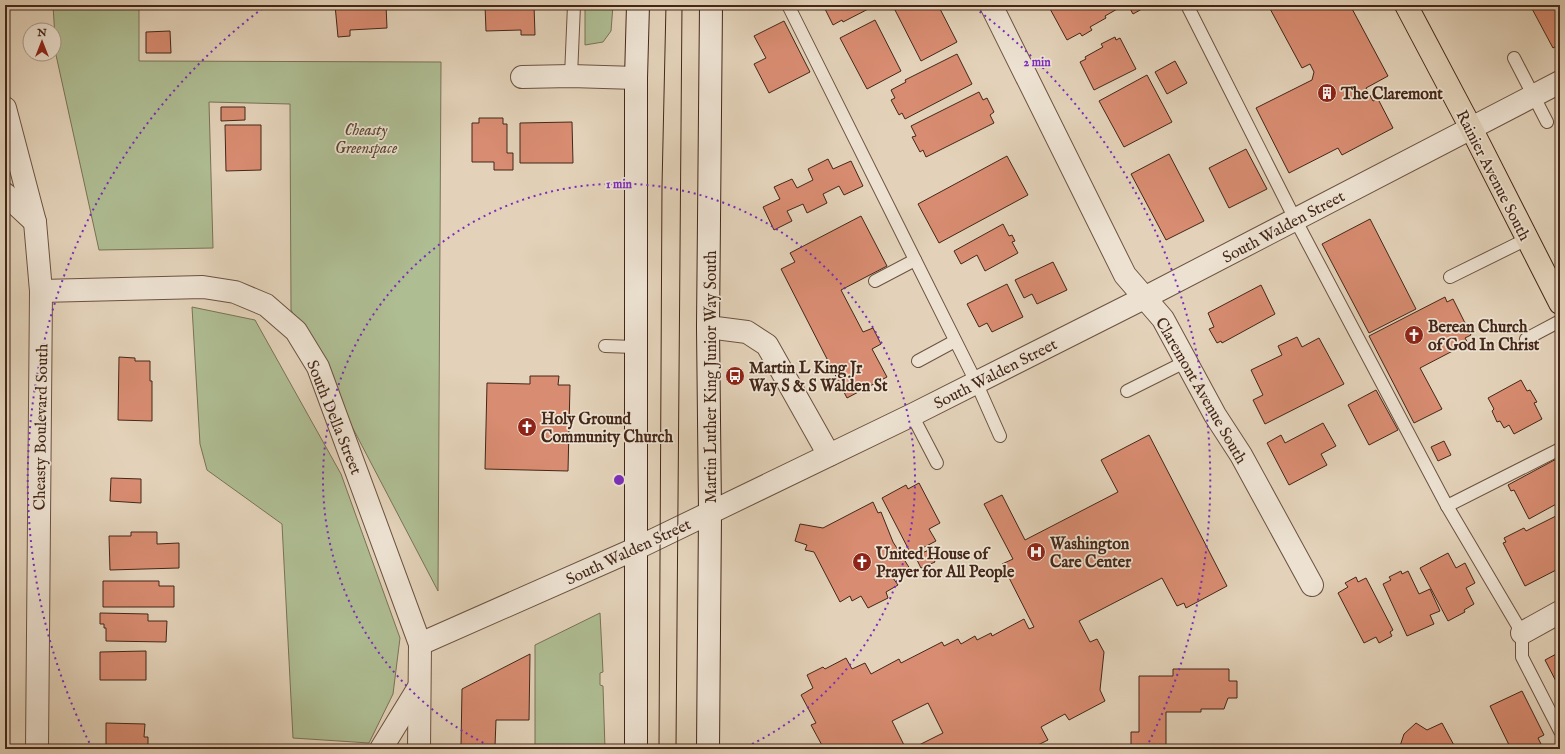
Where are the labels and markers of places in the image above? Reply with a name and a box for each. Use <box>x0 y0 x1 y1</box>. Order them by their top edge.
building icon: The Claremont <box>1316 82 1338 104</box>
place label: The Claremont <box>1340 85 1443 105</box>
place label: Berean Church of God In Christ <box>1428 318 1540 356</box>
church icon: Berean Church of God In Christ <box>1403 324 1425 346</box>
place label: Martin L King Jr Way S & S Walden St <box>748 359 888 397</box>
bus stop icon: Martin L King Jr Way S & S Walden St <box>724 365 746 387</box>
place label: Holy Ground Community Church <box>541 410 673 448</box>
church icon: Holy Ground Community Church <box>516 416 538 438</box>
centre of rings <box>612 473 626 487</box>
place label: Washington Care Center <box>1049 535 1131 573</box>
hospital icon: Washington Care Center <box>1025 541 1047 563</box>
place label: United House of Prayer for All People <box>875 545 1015 583</box>
church icon: United House of Prayer for All People <box>851 551 873 573</box>

